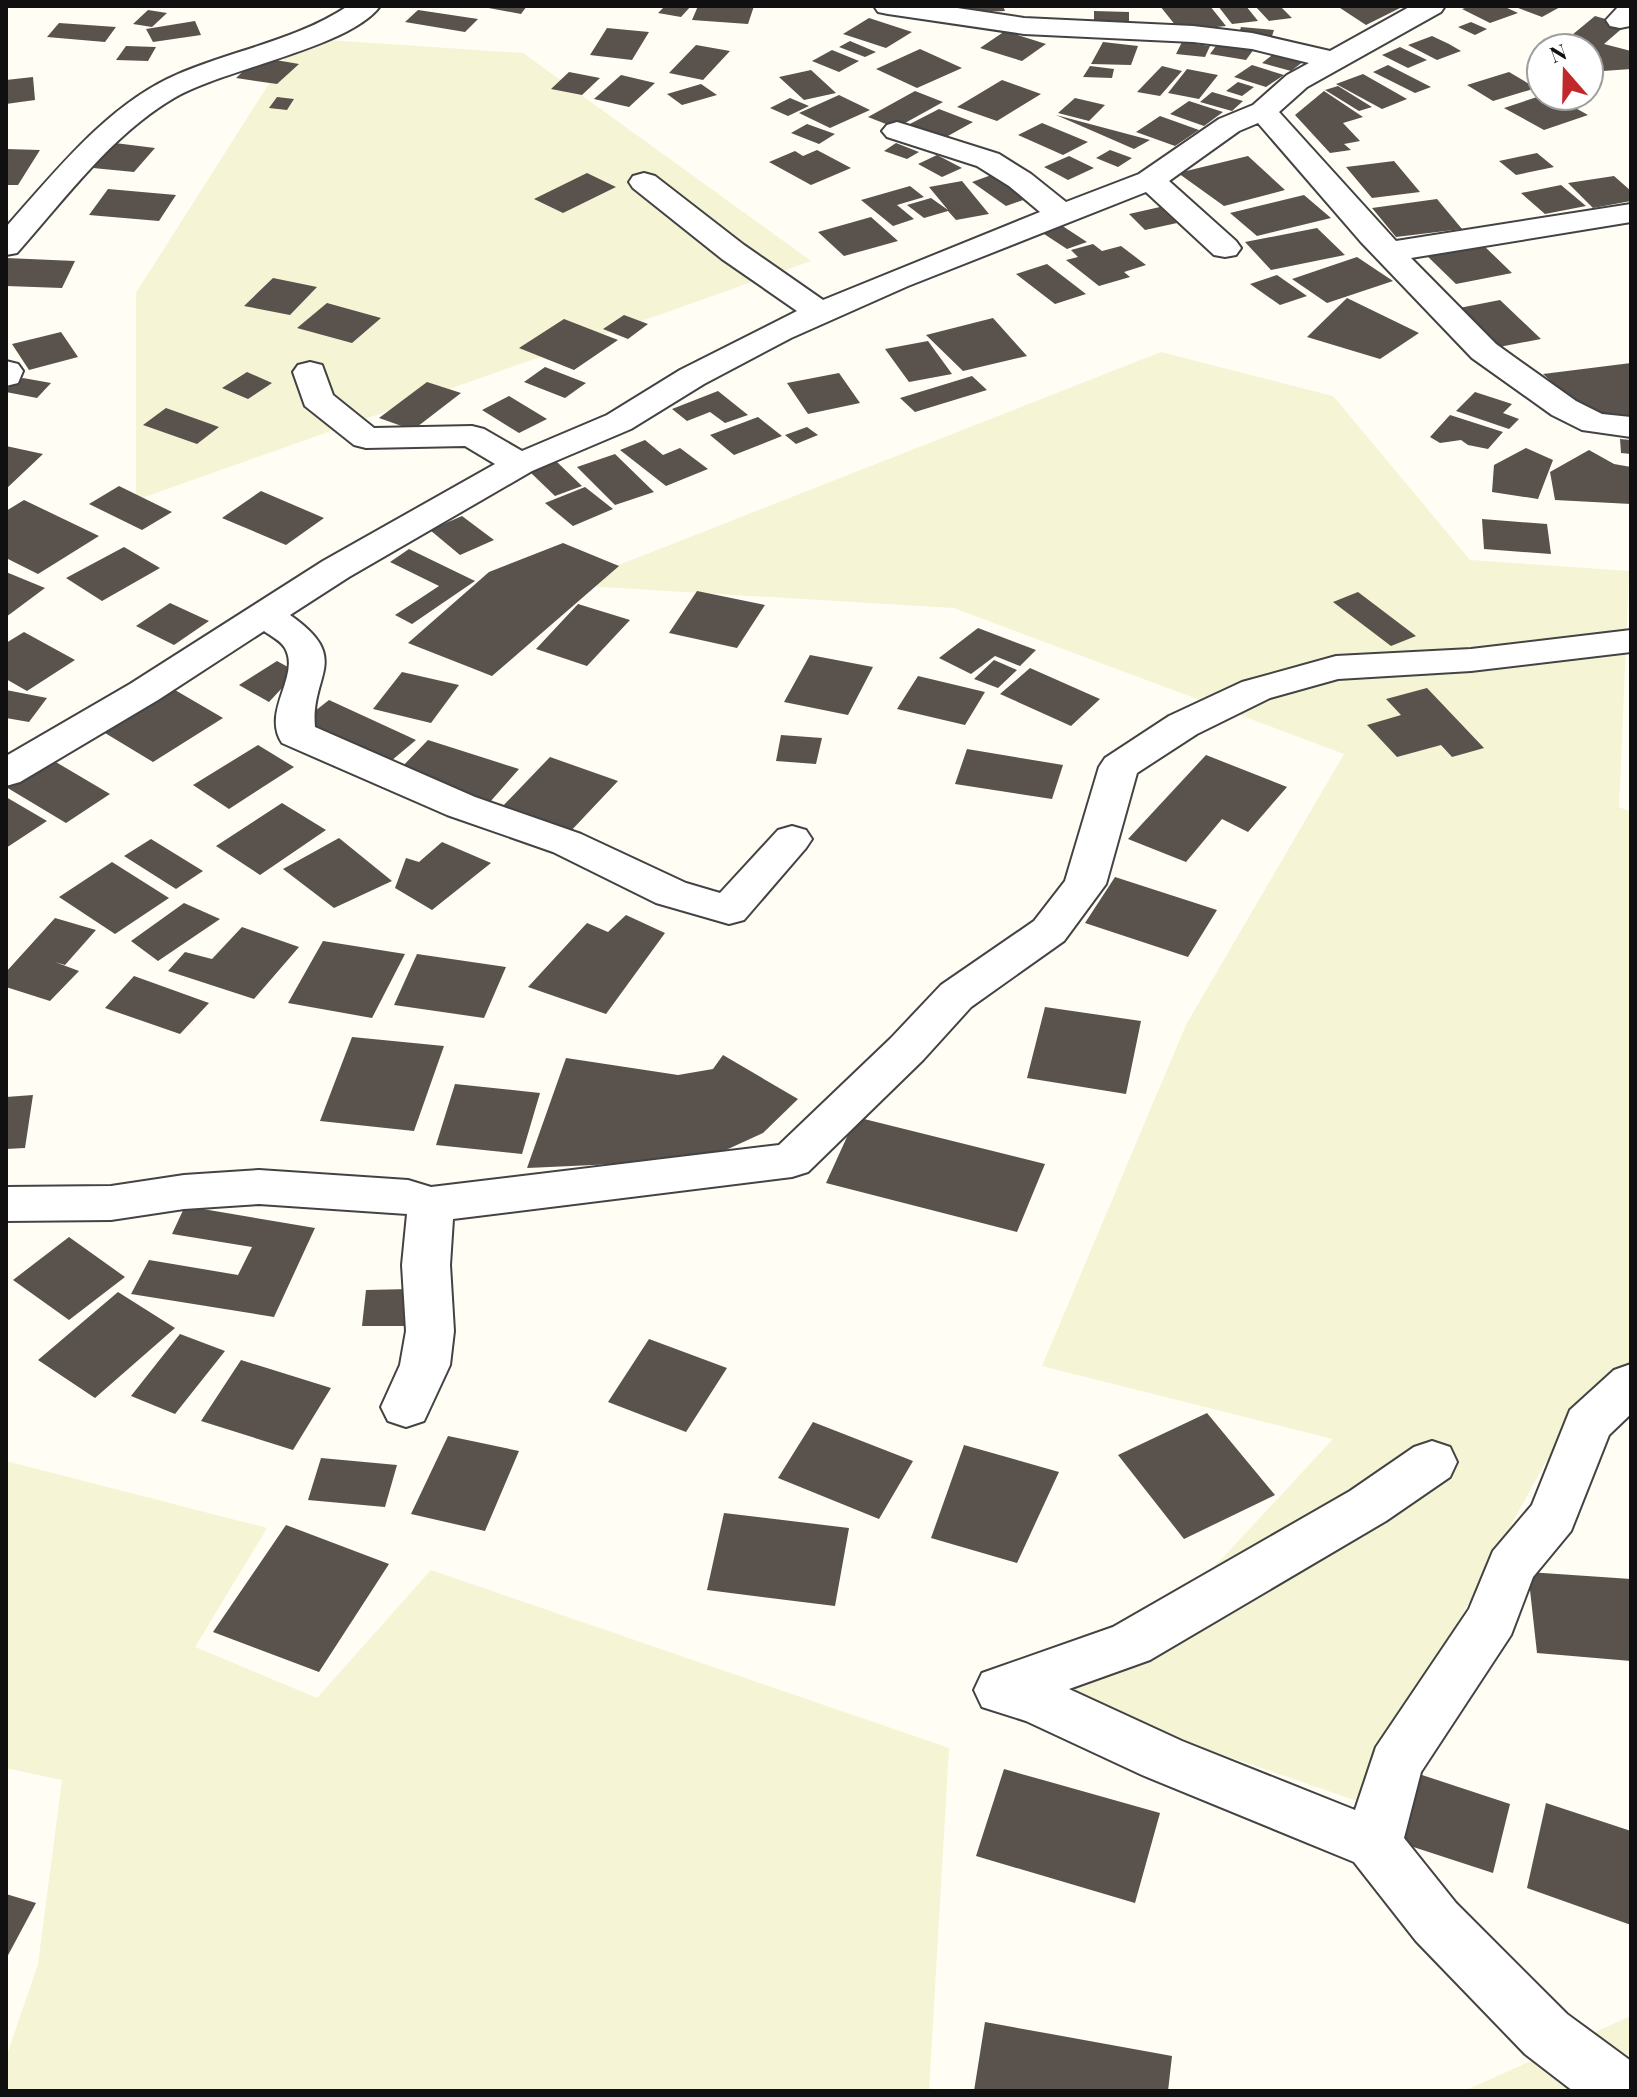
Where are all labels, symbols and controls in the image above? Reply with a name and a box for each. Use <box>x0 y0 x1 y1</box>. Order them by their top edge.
north arrow <box>1525 32 1605 112</box>
text: N <box>1545 35 1571 69</box>

